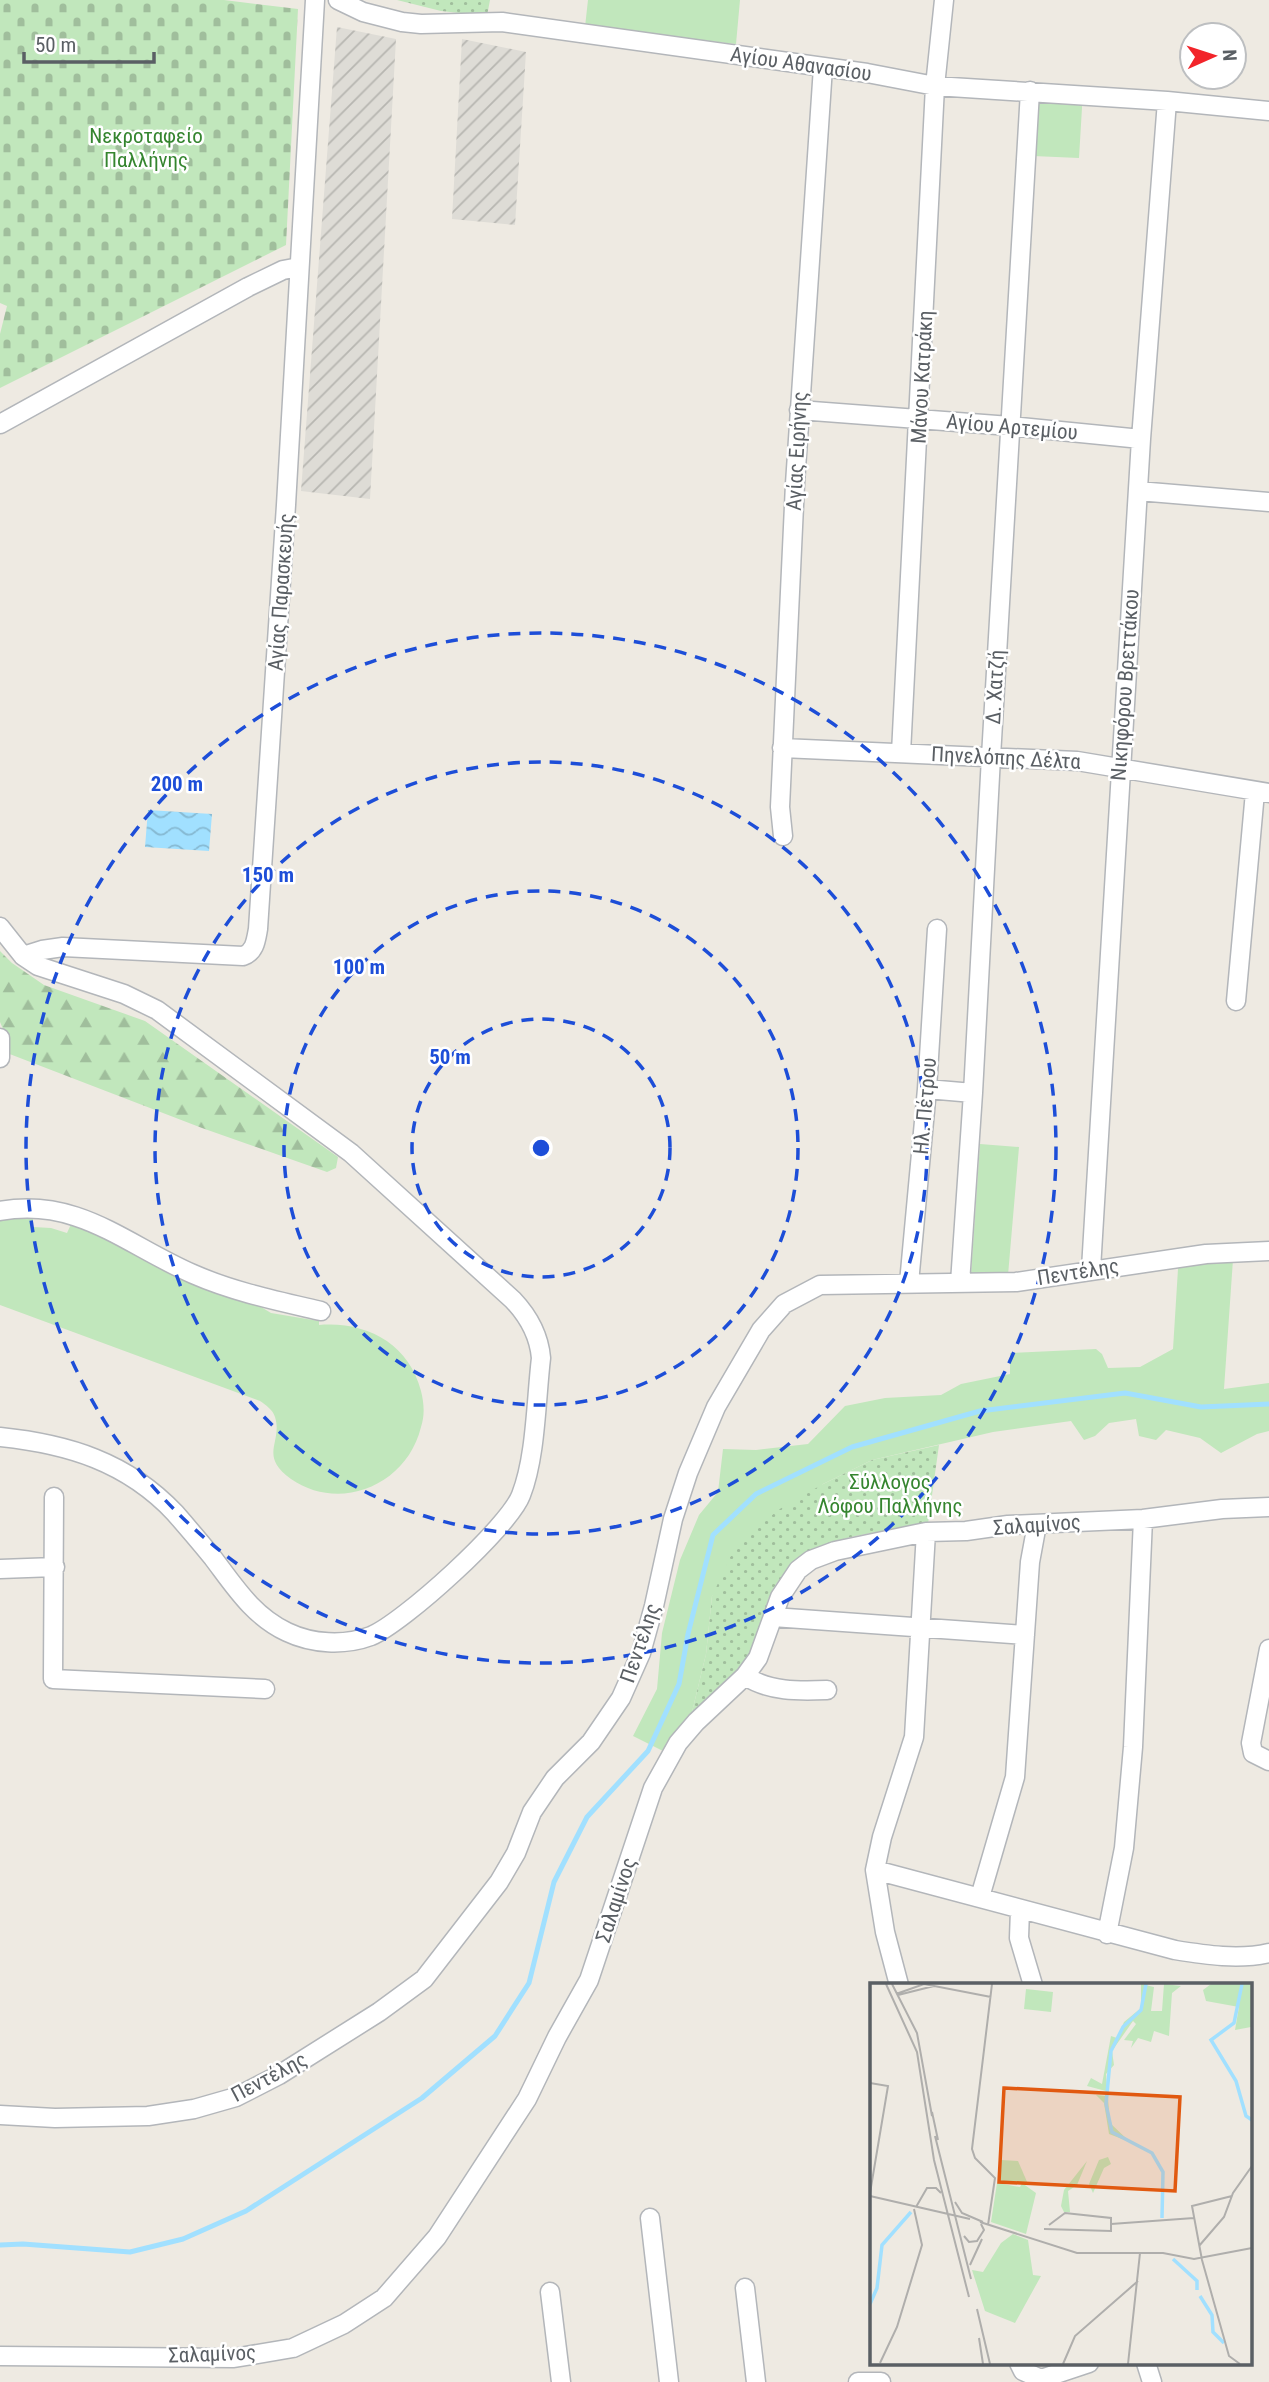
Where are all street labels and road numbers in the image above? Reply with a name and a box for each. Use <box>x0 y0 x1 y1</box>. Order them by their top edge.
street label: Αγίου Αθανασίου <box>729 42 873 86</box>
street label: Μάνου Κατράκη <box>907 310 937 444</box>
street label: Αγίας Ειρήνης <box>782 391 812 511</box>
street label: Αγίου Αρτεμίου <box>945 409 1079 445</box>
street label: Αγίας Παρασκευής <box>264 512 298 672</box>
street label: Νικηφόρου Βρεττάκου <box>1106 588 1144 782</box>
street label: Δ. Χατζή <box>981 649 1009 725</box>
street label: Πηνελόπης Δέλτα <box>931 742 1082 774</box>
street label: Ηλ. Πέτρου <box>909 1056 941 1156</box>
street label: Πεντέλης <box>1036 1254 1120 1290</box>
street label: Σαλαμίνος <box>992 1510 1082 1540</box>
street label: Πεντέλης <box>615 1600 665 1686</box>
street label: Σαλαμίνος <box>591 1855 641 1945</box>
street label: Πεντέλης <box>227 2047 311 2107</box>
street label: Σαλαμίνος <box>168 2340 256 2368</box>

